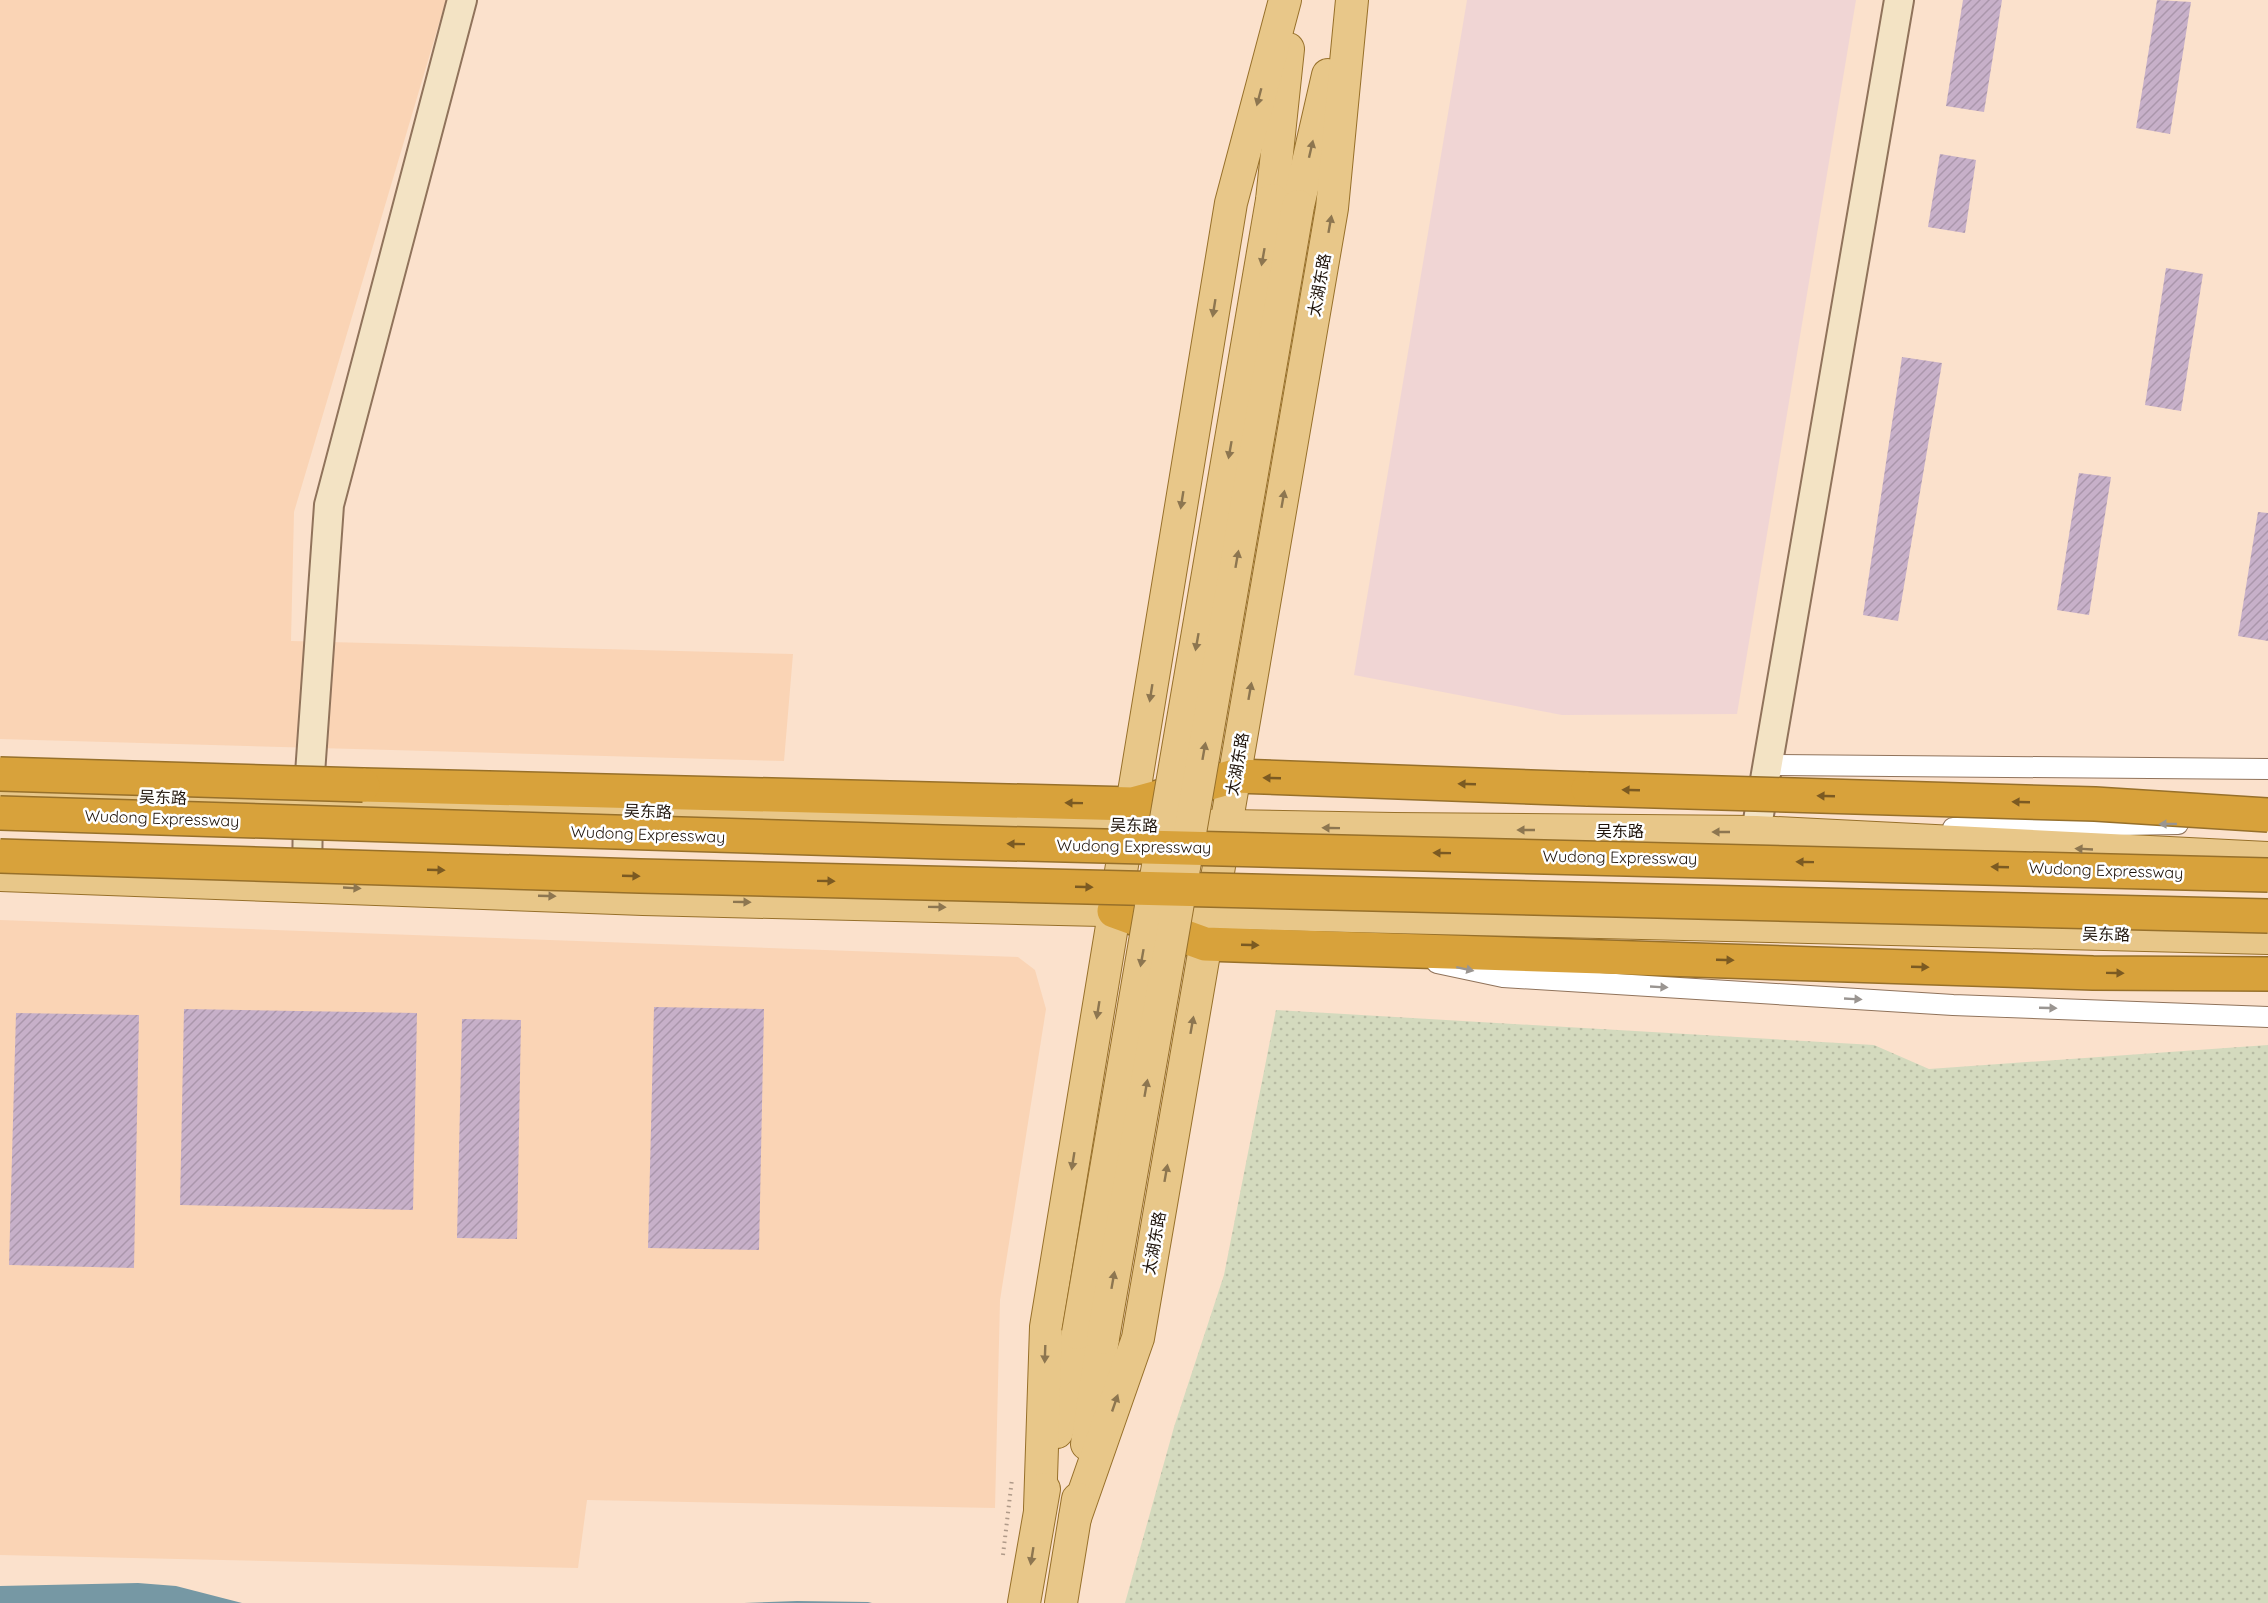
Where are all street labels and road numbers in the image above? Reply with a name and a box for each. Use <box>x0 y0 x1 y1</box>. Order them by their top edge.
street label: 太湖东路 <box>1304 252 1334 318</box>
street label: 太湖东路 <box>1222 731 1252 797</box>
street label: 吴东路 <box>139 786 187 808</box>
street label: 吴东路 <box>624 800 672 822</box>
street label: Wudong Expressway <box>84 805 240 831</box>
street label: 吴东路 <box>1110 815 1158 835</box>
street label: Wudong Expressway <box>570 821 726 847</box>
street label: 吴东路 <box>1596 821 1644 841</box>
street label: Wudong Expressway <box>1057 835 1211 857</box>
street label: Wudong Expressway <box>1543 846 1697 868</box>
street label: Wudong Expressway <box>2028 857 2184 883</box>
street label: 吴东路 <box>2082 924 2130 944</box>
street label: 太湖东路 <box>1139 1210 1169 1276</box>

